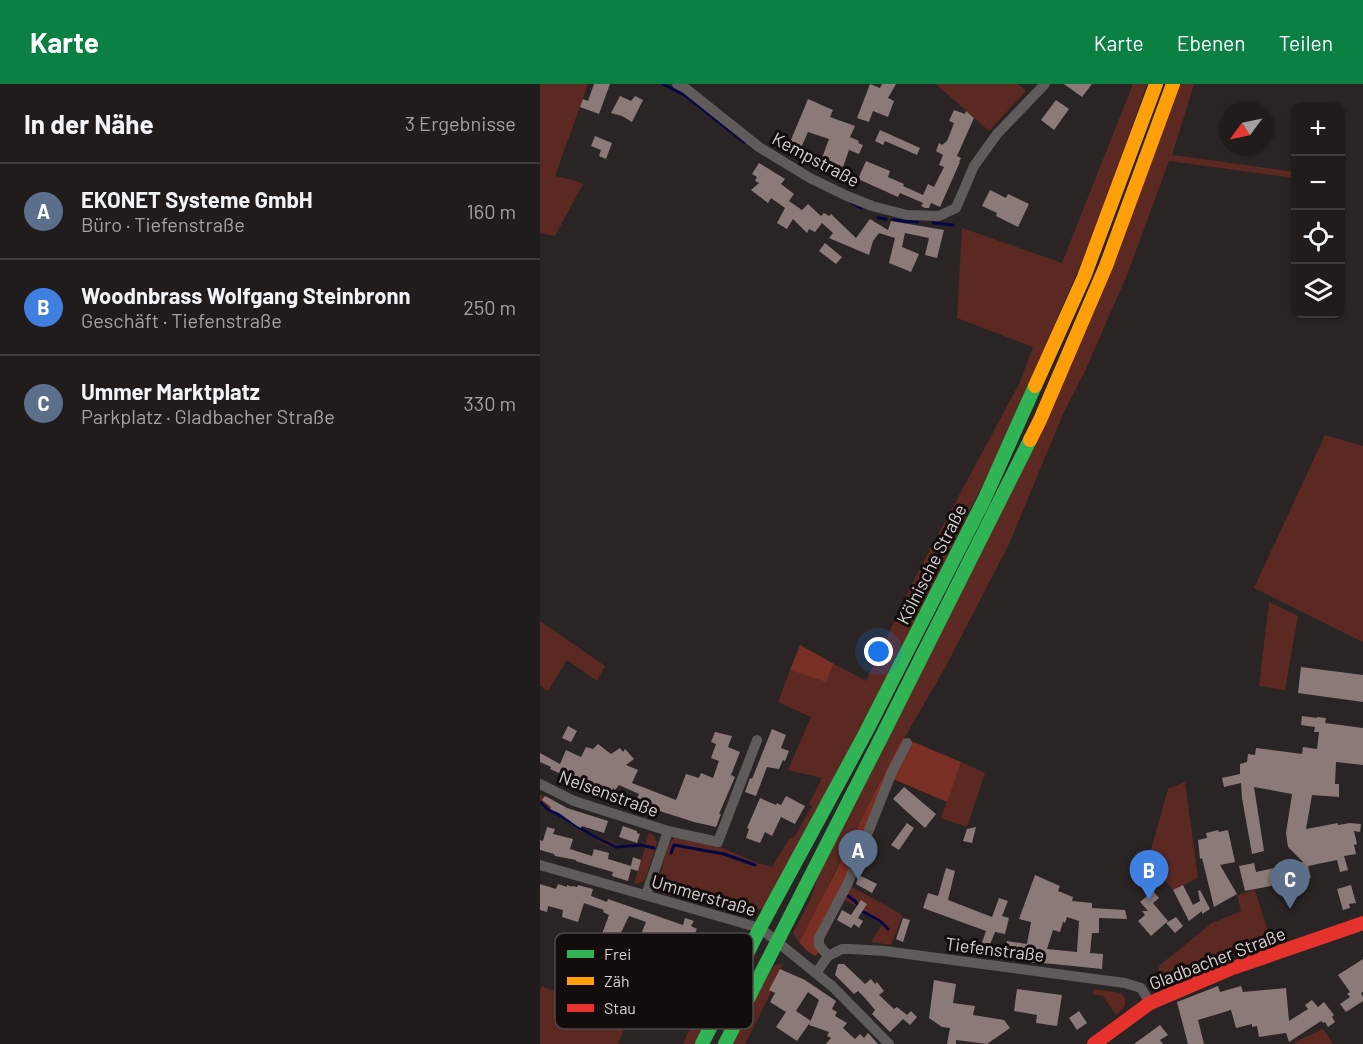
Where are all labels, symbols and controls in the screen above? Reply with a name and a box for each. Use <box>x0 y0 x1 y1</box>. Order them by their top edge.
text: Karte <box>30 25 99 59</box>
text: Karte <box>1094 30 1144 55</box>
text: Ebenen <box>1177 30 1246 55</box>
text: Teilen <box>1279 30 1333 55</box>
north arrow <box>1219 102 1273 156</box>
map controls <box>1291 102 1345 318</box>
button: + <box>1291 102 1345 156</box>
text: In der Nähe <box>24 108 154 139</box>
text: 3 Ergebnisse <box>405 111 516 135</box>
street label: Kempstraße <box>769 127 863 191</box>
button: − <box>1291 156 1345 210</box>
text: EKONET Systeme GmbH <box>81 186 313 212</box>
text: A <box>37 199 50 223</box>
text: 160 m <box>467 199 516 223</box>
button: locate <box>1291 210 1345 264</box>
text: Büro · Tiefenstraße <box>81 212 245 236</box>
button: layers <box>1291 264 1345 318</box>
text: Woodnbrass Wolfgang Steinbronn <box>81 282 411 308</box>
text: B <box>37 295 50 319</box>
text: 250 m <box>463 295 516 319</box>
text: Geschäft · Tiefenstraße <box>81 308 282 332</box>
text: Ummer Marktplatz <box>81 378 260 404</box>
text: C <box>37 391 50 415</box>
text: 330 m <box>464 391 516 415</box>
text: Parkplatz · Gladbacher Straße <box>81 404 335 428</box>
street label: Kölnische Straße <box>891 500 971 628</box>
your location <box>864 637 893 666</box>
street label: Nelsenstraße <box>556 765 662 821</box>
pin: A <box>838 830 878 880</box>
pin: B <box>1130 850 1168 900</box>
pin: C <box>1270 860 1310 909</box>
street label: Ummerstraße <box>649 870 759 920</box>
street label: Gladbacher Straße <box>1146 922 1288 994</box>
street label: Tiefenstraße <box>944 932 1046 966</box>
legend <box>555 933 753 1029</box>
text: Frei <box>604 944 631 963</box>
text: Zäh <box>604 971 630 990</box>
text: Stau <box>604 998 636 1017</box>

